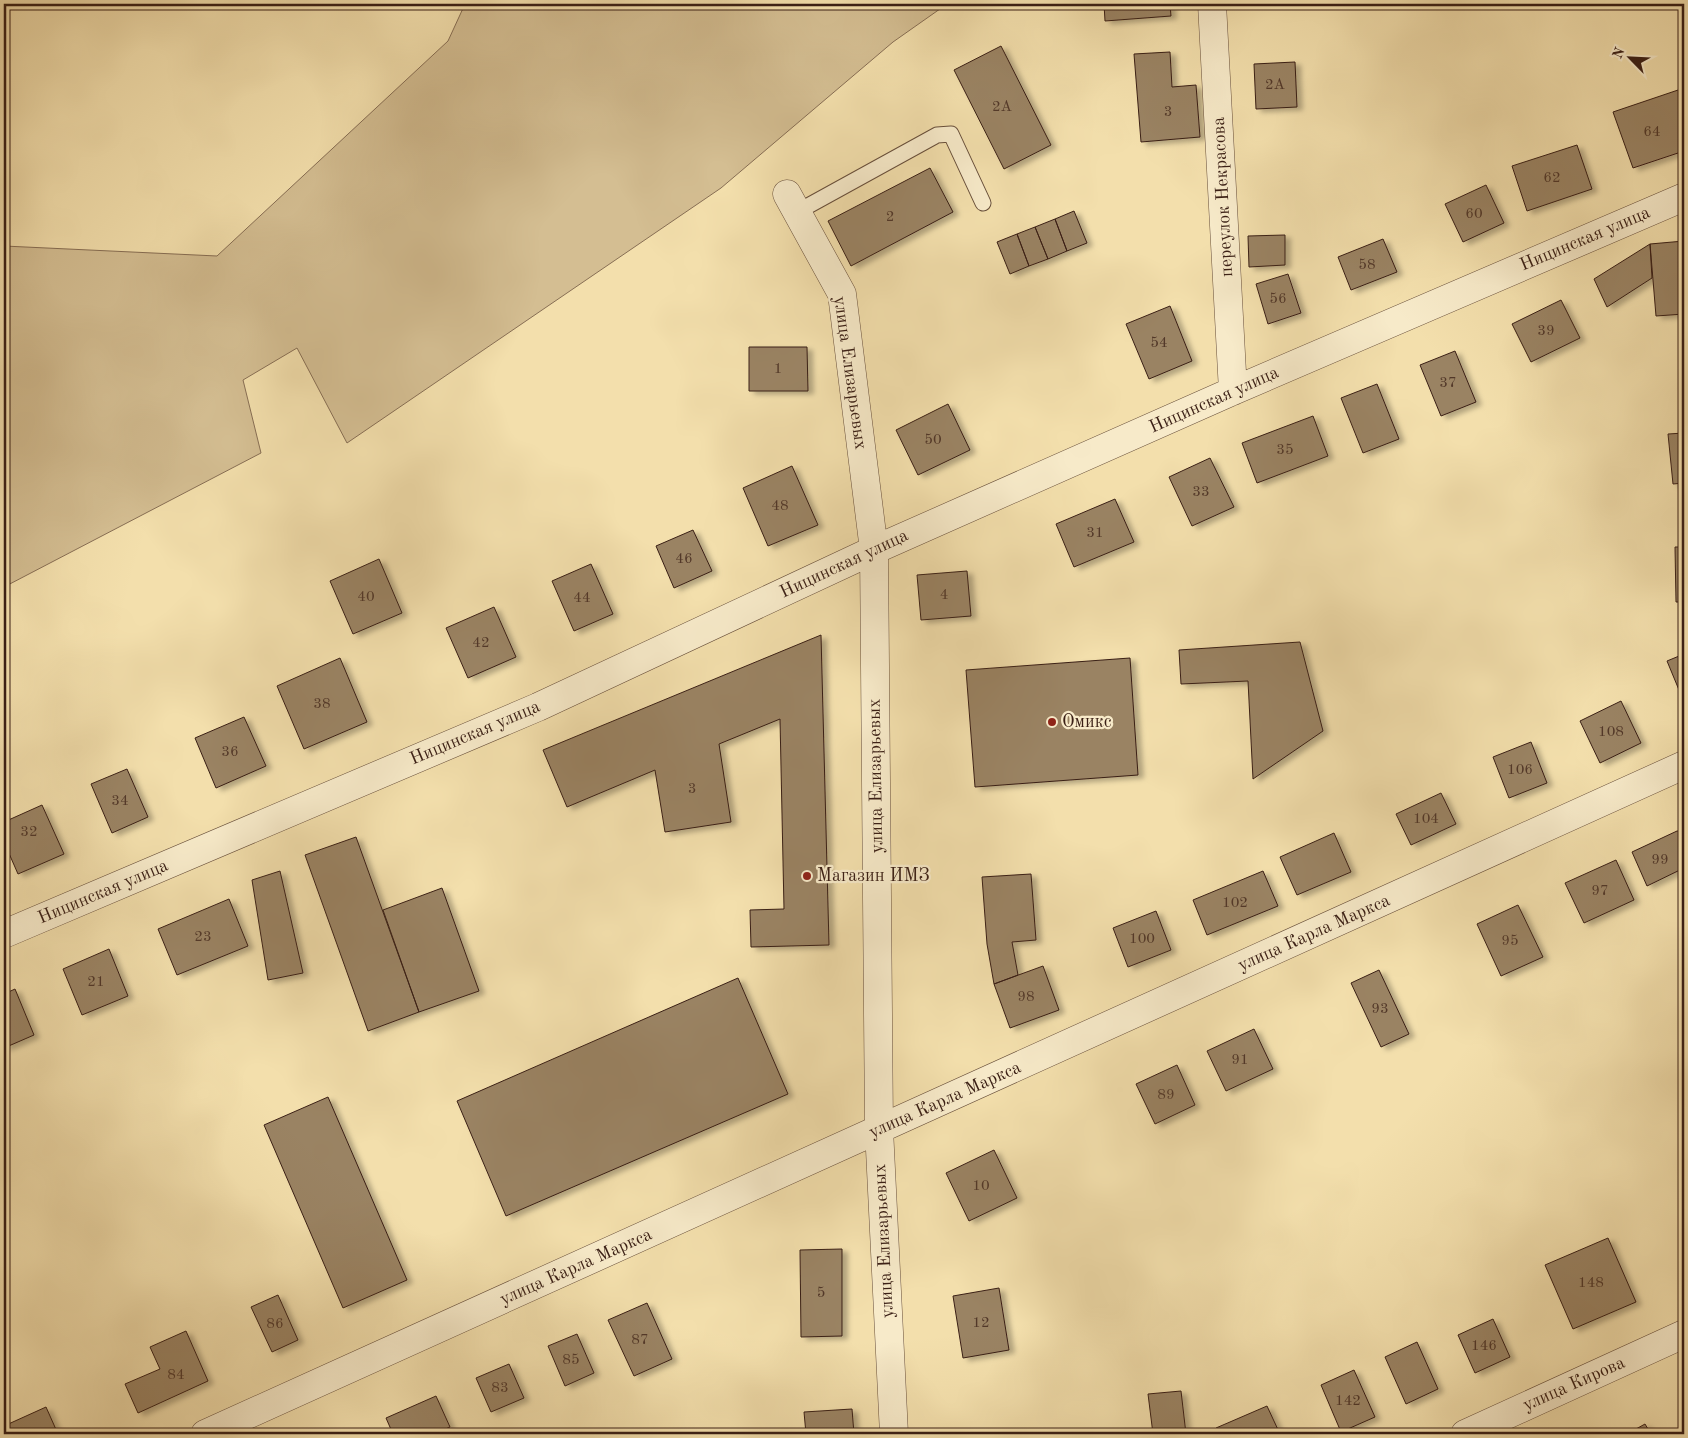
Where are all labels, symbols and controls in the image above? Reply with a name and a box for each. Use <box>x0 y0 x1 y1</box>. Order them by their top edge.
north arrow <box>1606 32 1656 82</box>
text: N <box>1610 45 1628 61</box>
house number: 2А <box>1265 78 1286 93</box>
house number: 2А <box>992 100 1013 115</box>
house number: 3 <box>1164 105 1172 120</box>
street label: переулок Некрасова <box>1210 116 1236 278</box>
house number: 64 <box>1643 125 1661 140</box>
house number: 62 <box>1543 171 1561 186</box>
street label: Ницинская улица <box>1517 203 1653 275</box>
house number: 60 <box>1465 207 1483 222</box>
house number: 2 <box>886 210 894 225</box>
house number: 58 <box>1358 258 1376 273</box>
house number: 56 <box>1269 292 1287 307</box>
street label: улица Елизарьевых <box>830 295 870 451</box>
house number: 39 <box>1537 324 1555 339</box>
house number: 54 <box>1150 336 1168 351</box>
house number: 1 <box>774 362 782 377</box>
street label: Ницинская улица <box>1147 363 1281 437</box>
house number: 37 <box>1439 376 1457 391</box>
house number: 50 <box>924 433 942 448</box>
house number: 35 <box>1276 443 1294 458</box>
house number: 33 <box>1192 485 1210 500</box>
house number: 48 <box>771 499 789 514</box>
street label: Ницинская улица <box>777 526 911 602</box>
house number: 31 <box>1086 526 1104 541</box>
house number: 46 <box>675 552 693 567</box>
house number: 4 <box>940 588 948 603</box>
house number: 40 <box>357 590 375 605</box>
house number: 44 <box>573 591 591 606</box>
house number: 42 <box>472 636 490 651</box>
house number: 38 <box>313 697 331 712</box>
street label: Ницинская улица <box>407 697 543 769</box>
street label: улица Елизарьевых <box>866 698 886 854</box>
place label: Омикс <box>1062 713 1112 731</box>
marker: Омикс <box>1046 716 1058 728</box>
house number: 108 <box>1598 725 1624 740</box>
house number: 36 <box>221 745 239 760</box>
house number: 106 <box>1507 763 1533 778</box>
house number: 3 <box>688 782 696 797</box>
house number: 34 <box>111 794 129 809</box>
house number: 104 <box>1413 812 1439 827</box>
house number: 32 <box>20 825 38 840</box>
house number: 99 <box>1651 853 1669 868</box>
street label: Ницинская улица <box>35 856 171 928</box>
place label: Магазин ИМЗ <box>817 867 930 885</box>
marker: Магазин ИМЗ <box>801 870 813 882</box>
house number: 97 <box>1591 884 1609 899</box>
street label: улица Карла Маркса <box>1235 891 1393 975</box>
house number: 102 <box>1222 896 1248 911</box>
house number: 23 <box>194 930 212 945</box>
house number: 100 <box>1129 932 1155 947</box>
house number: 95 <box>1501 934 1519 949</box>
house number: 21 <box>87 975 105 990</box>
house number: 98 <box>1017 990 1035 1005</box>
house number: 93 <box>1371 1002 1389 1017</box>
house number: 91 <box>1231 1053 1249 1068</box>
street label: улица Карла Маркса <box>866 1058 1024 1142</box>
house number: 89 <box>1157 1088 1175 1103</box>
street label: улица Елизарьевых <box>871 1163 897 1319</box>
house number: 10 <box>972 1179 990 1194</box>
street label: улица Карла Маркса <box>497 1225 655 1309</box>
house number: 148 <box>1578 1276 1604 1291</box>
house number: 5 <box>817 1286 825 1301</box>
house number: 12 <box>972 1316 990 1331</box>
house number: 86 <box>266 1317 284 1332</box>
house number: 87 <box>631 1333 649 1348</box>
house number: 146 <box>1471 1339 1497 1354</box>
house number: 85 <box>562 1353 580 1368</box>
street label: улица Кирова <box>1520 1353 1628 1415</box>
house number: 84 <box>167 1368 185 1383</box>
house number: 83 <box>491 1381 509 1396</box>
house number: 142 <box>1335 1394 1361 1409</box>

